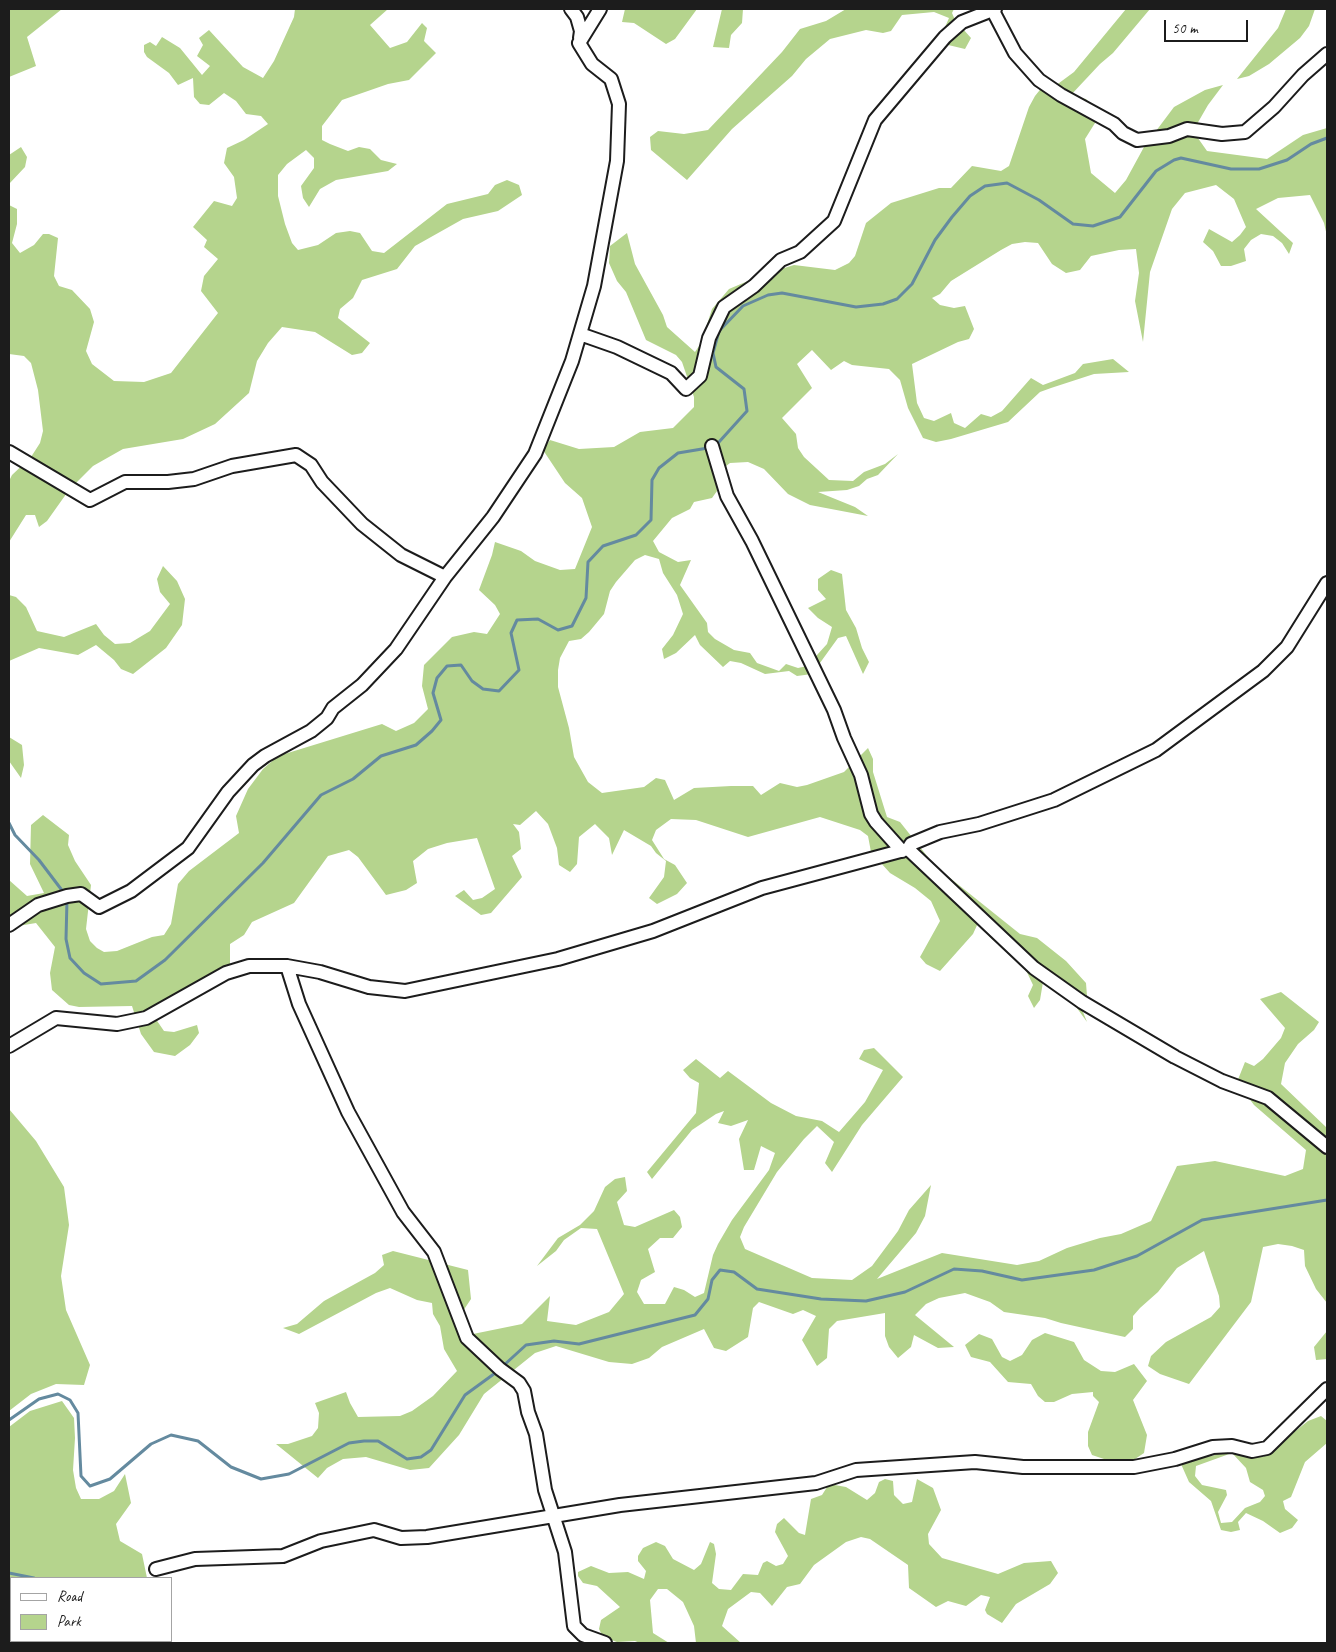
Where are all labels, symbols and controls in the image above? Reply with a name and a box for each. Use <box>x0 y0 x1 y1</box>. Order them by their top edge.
scale bar <box>1166 10 1250 42</box>
text: 50 m <box>1172 19 1198 38</box>
legend <box>10 1577 172 1642</box>
text: Road <box>57 1587 82 1606</box>
text: Park <box>57 1612 81 1631</box>

